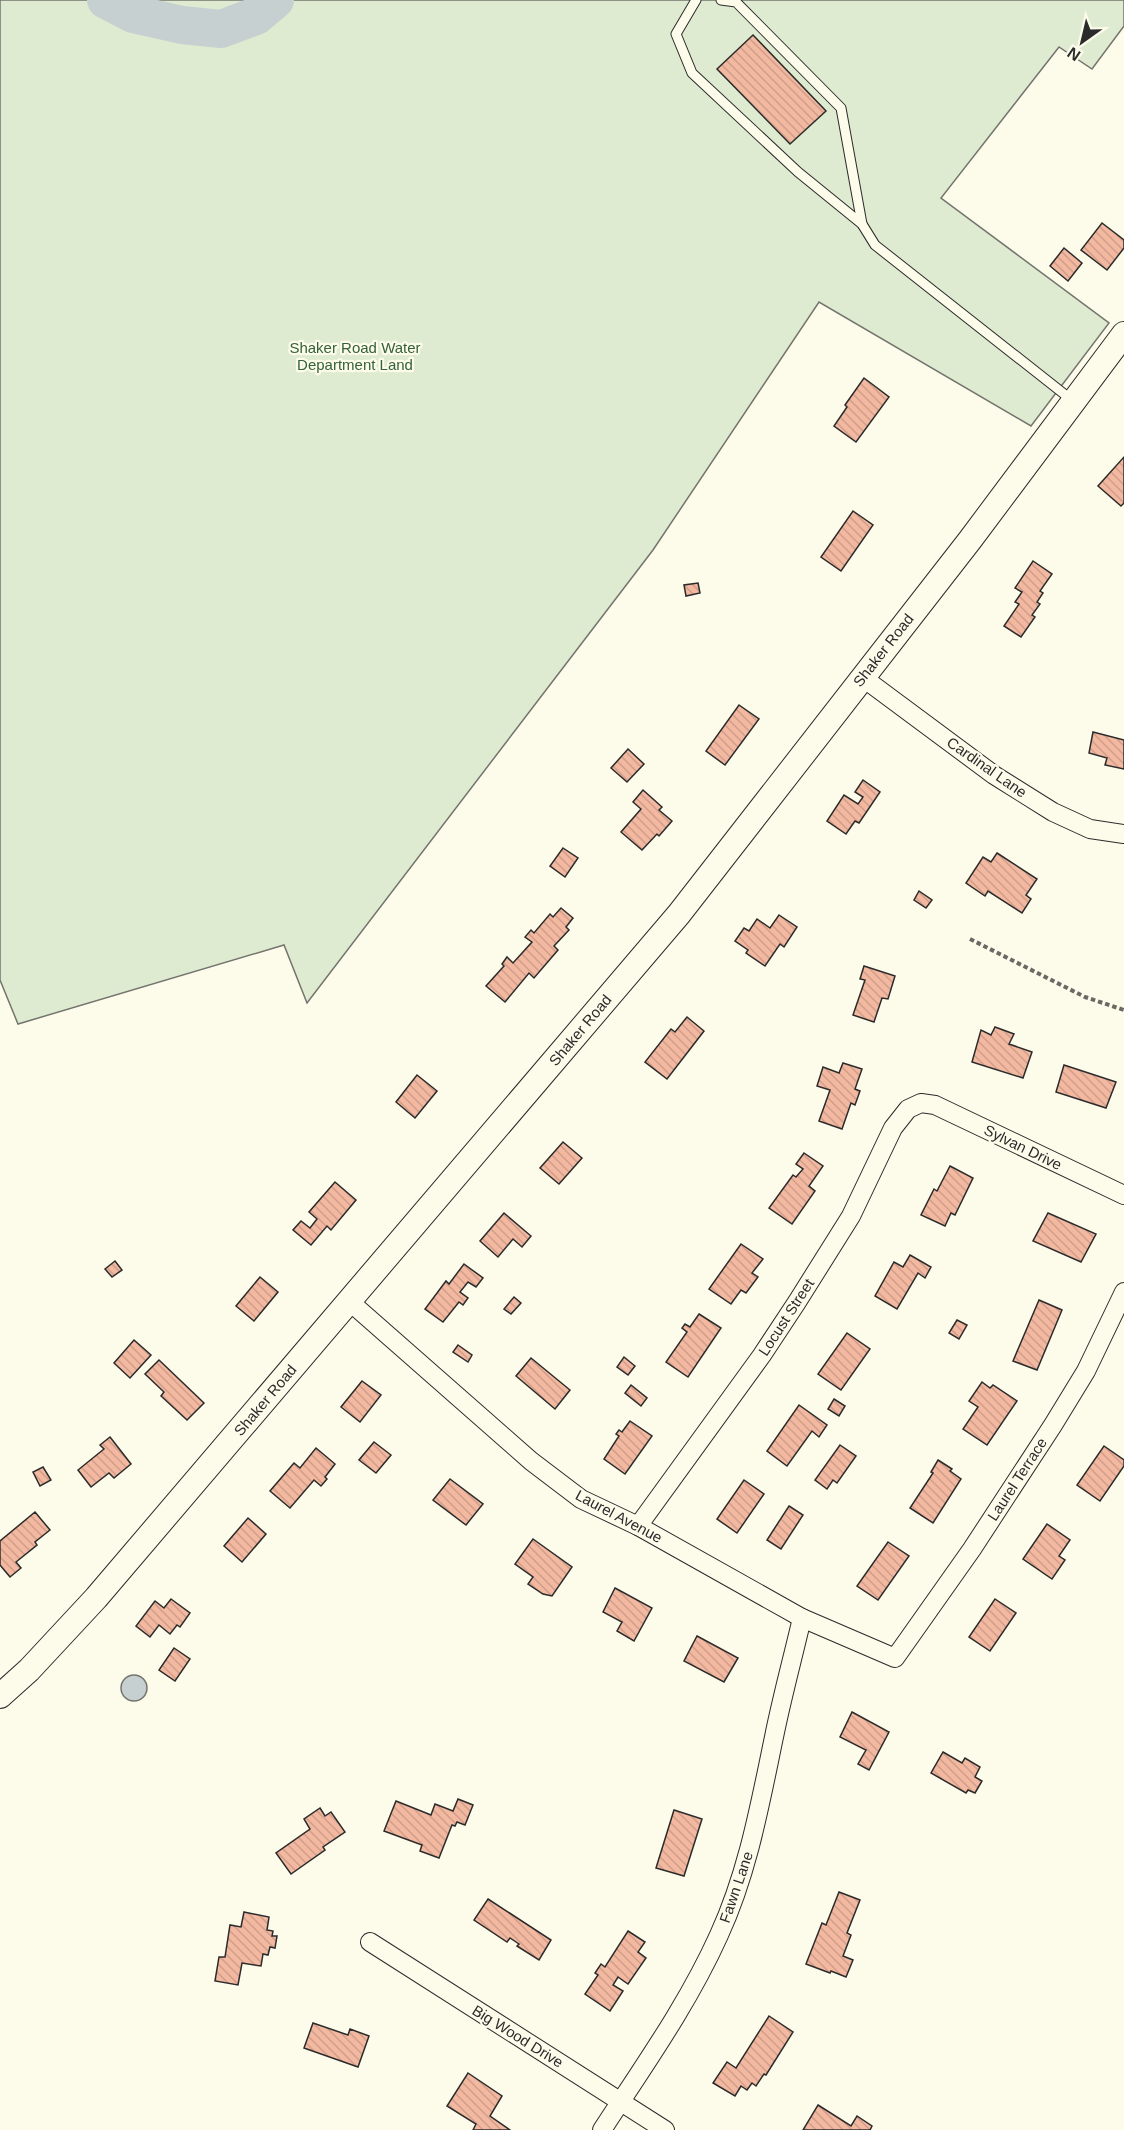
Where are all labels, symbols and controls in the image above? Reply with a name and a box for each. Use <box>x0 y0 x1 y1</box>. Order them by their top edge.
north arrow <box>1052 12 1112 72</box>
text: N <box>1064 44 1083 64</box>
park label: Shaker Road Water Department Land <box>289 339 421 373</box>
street label: Shaker Road <box>849 610 917 690</box>
street label: Cardinal Lane <box>944 733 1030 801</box>
street label: Shaker Road <box>545 991 615 1069</box>
street label: Sylvan Drive <box>981 1121 1065 1173</box>
street label: Locust Street <box>755 1275 818 1359</box>
street label: Shaker Road <box>230 1361 300 1439</box>
street label: Laurel Terrace <box>984 1434 1050 1524</box>
street label: Laurel Avenue <box>573 1486 665 1546</box>
street label: Fawn Lane <box>716 1849 756 1925</box>
street label: Big Wood Drive <box>469 2001 567 2071</box>

